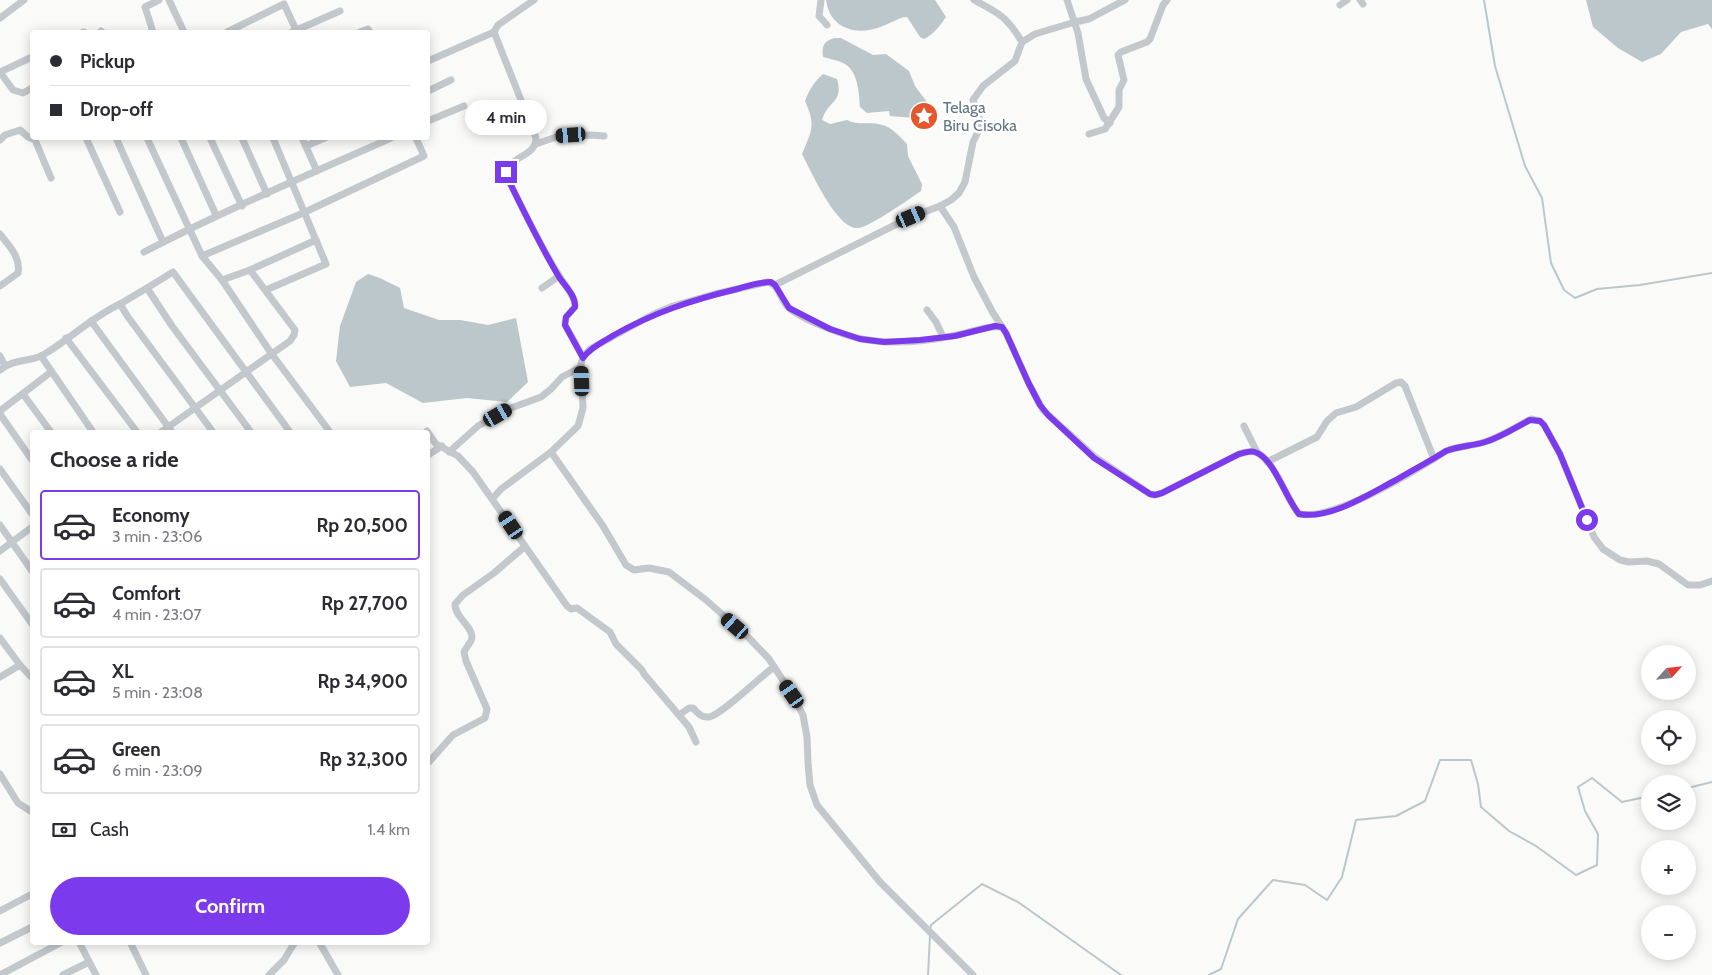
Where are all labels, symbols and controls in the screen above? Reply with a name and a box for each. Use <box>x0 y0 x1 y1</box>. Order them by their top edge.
text: Pickup <box>80 50 135 73</box>
text: Drop-off <box>80 98 153 121</box>
place label: Telaga Biru Cisoka <box>943 98 1017 135</box>
callout: 4 min <box>465 100 547 134</box>
place icon: Telaga Biru Cisoka <box>909 101 939 131</box>
text: 4 min <box>486 108 526 127</box>
car <box>555 126 586 144</box>
route end <box>495 161 517 183</box>
car <box>894 204 927 230</box>
car <box>573 366 590 396</box>
car <box>481 401 514 429</box>
text: Choose a ride <box>50 446 179 473</box>
icon: car <box>52 503 97 548</box>
text: Economy <box>112 504 190 527</box>
car <box>496 508 525 542</box>
route start <box>1576 509 1598 531</box>
text: Rp 20,500 <box>316 514 408 537</box>
text: 3 min · 23:06 <box>112 527 202 546</box>
icon: car <box>52 581 97 626</box>
text: Comfort <box>112 582 181 605</box>
text: Rp 27,700 <box>321 592 408 615</box>
text: 4 min · 23:07 <box>112 605 202 624</box>
car <box>718 610 751 642</box>
north arrow <box>1641 645 1696 700</box>
map controls <box>1641 645 1696 960</box>
icon: car <box>52 659 97 704</box>
text: XL <box>112 660 133 683</box>
text: Rp 34,900 <box>317 670 408 693</box>
car <box>777 677 806 711</box>
text: 5 min · 23:08 <box>112 683 203 702</box>
button: locate <box>1641 710 1696 765</box>
icon: car <box>52 737 97 782</box>
text: Green <box>112 738 161 761</box>
text: Rp 32,300 <box>319 748 408 771</box>
text: 6 min · 23:09 <box>112 761 203 780</box>
button: layers <box>1641 775 1696 830</box>
icon: cash <box>50 816 78 844</box>
text: Cash <box>90 818 129 841</box>
text: 1.4 km <box>367 820 410 839</box>
button: + <box>1641 840 1696 895</box>
button: Confirm <box>50 877 410 935</box>
button: − <box>1641 905 1696 960</box>

